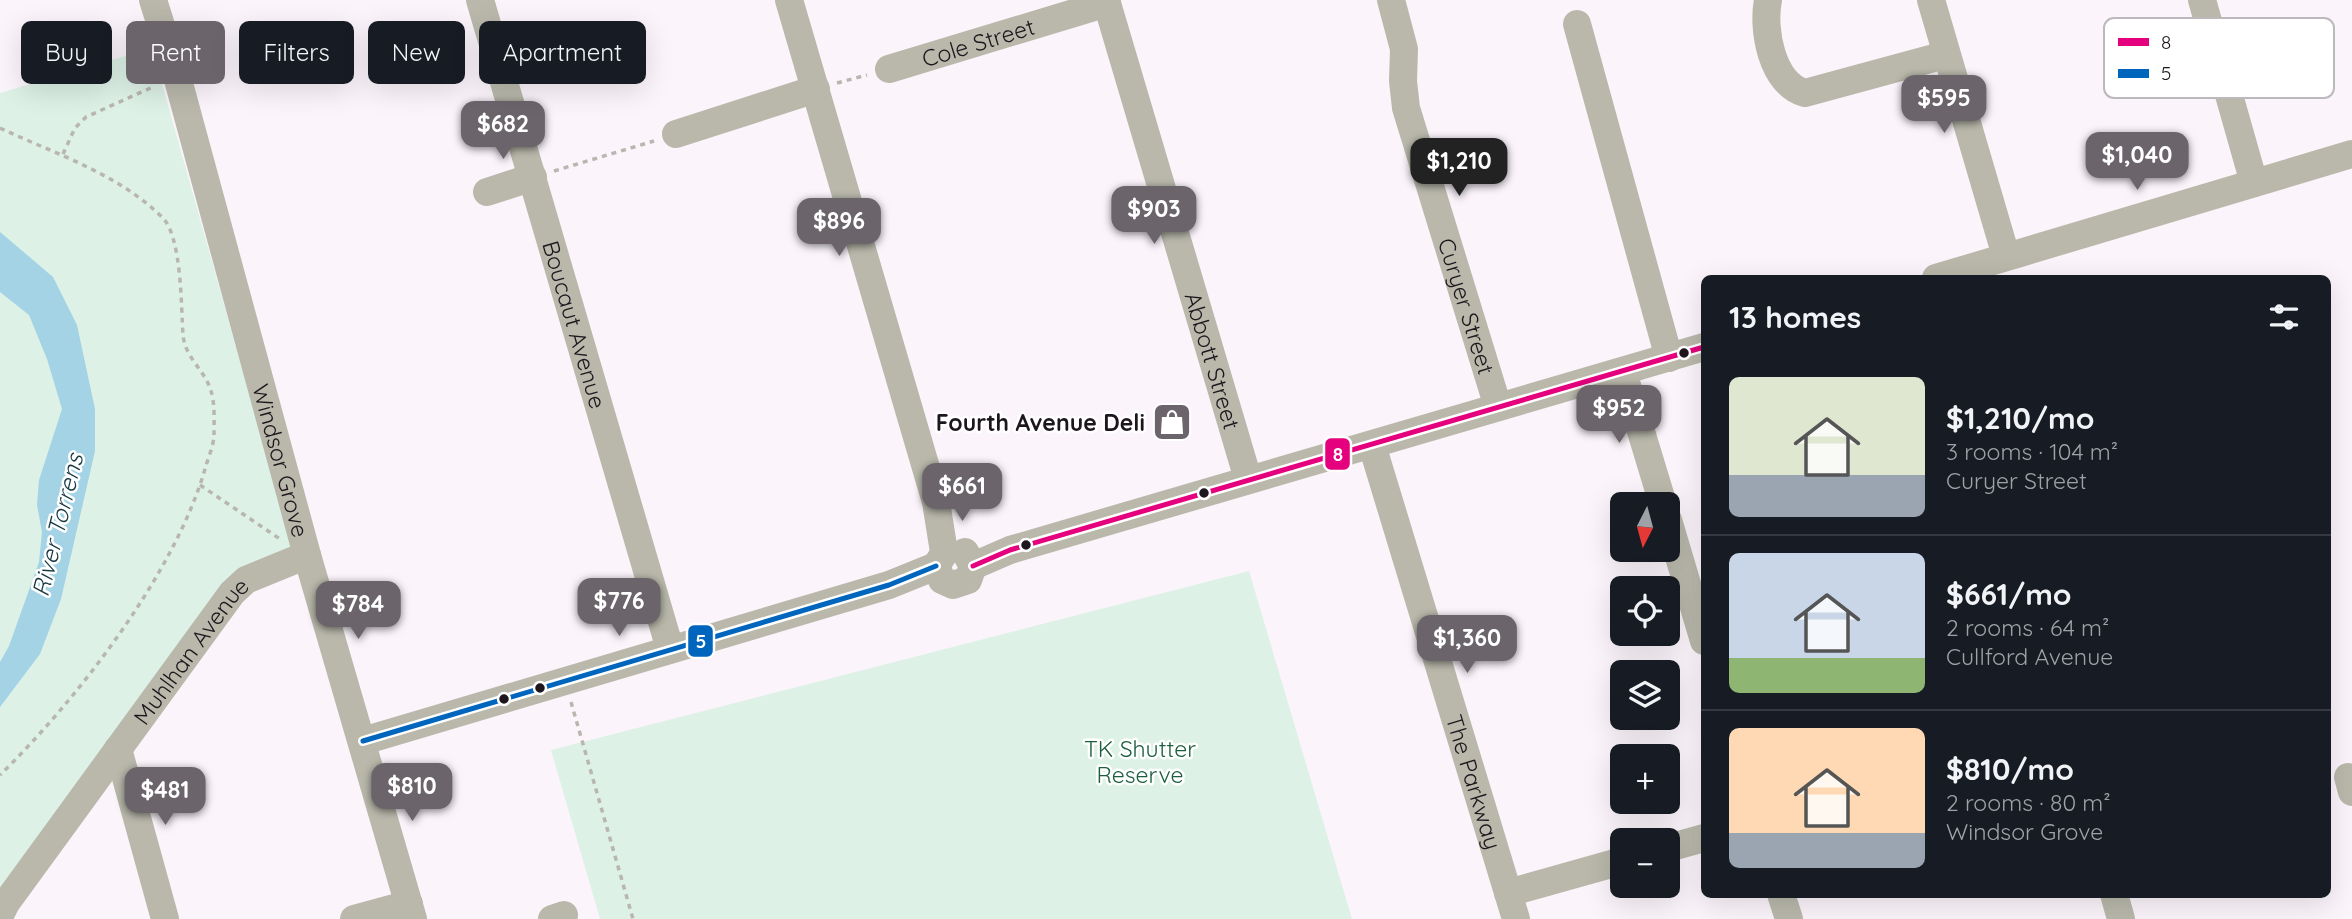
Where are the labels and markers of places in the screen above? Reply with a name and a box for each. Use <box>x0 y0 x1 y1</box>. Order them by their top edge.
pin: $595 <box>1903 76 1985 135</box>
pin: $682 <box>462 102 544 161</box>
pin: $1,040 <box>2080 132 2194 192</box>
pin: $1,210 <box>1402 138 1516 198</box>
pin: $903 <box>1113 187 1195 246</box>
pin: $896 <box>798 198 880 258</box>
unlabelled marker <box>1677 346 1691 360</box>
pin: $952 <box>1578 386 1660 445</box>
shop icon: Fourth Avenue Deli <box>1151 401 1193 443</box>
place label: Fourth Avenue Deli <box>936 408 1145 437</box>
pin: $661 <box>921 463 1003 523</box>
unlabelled marker <box>1197 486 1211 500</box>
unlabelled marker <box>1019 538 1033 552</box>
pin: $776 <box>578 578 660 638</box>
pin: $784 <box>317 582 399 641</box>
pin: $1,360 <box>1410 616 1524 675</box>
unlabelled marker <box>533 681 547 695</box>
unlabelled marker <box>497 692 511 706</box>
pin: $810 <box>371 764 453 823</box>
pin: $481 <box>124 768 206 827</box>

